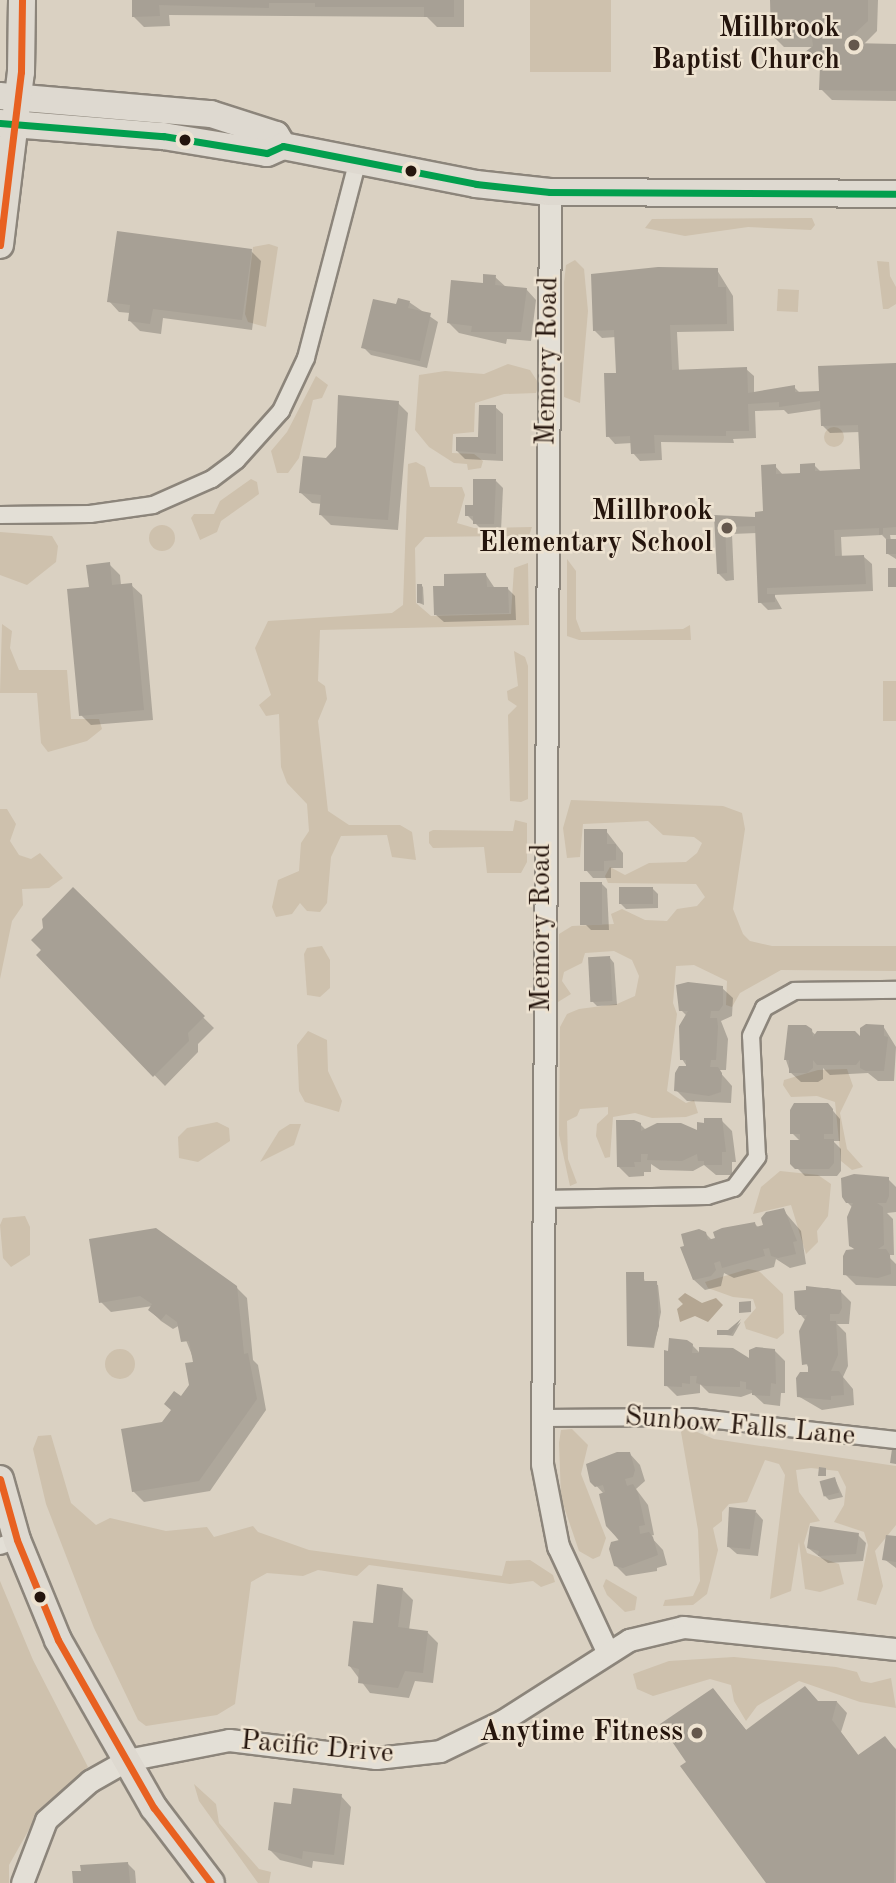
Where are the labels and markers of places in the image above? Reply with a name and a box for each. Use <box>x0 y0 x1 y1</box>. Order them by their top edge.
place label: Millbrook Baptist Church <box>652 12 840 78</box>
marker: Millbrook Baptist Church <box>846 37 862 53</box>
unlabelled marker <box>178 133 192 147</box>
unlabelled marker <box>404 164 418 178</box>
place label: Millbrook Elementary School <box>479 495 713 561</box>
marker: Millbrook Elementary School <box>719 520 735 536</box>
unlabelled marker <box>33 1590 47 1604</box>
place label: Anytime Fitness <box>480 1716 683 1750</box>
marker: Anytime Fitness <box>689 1725 705 1741</box>

